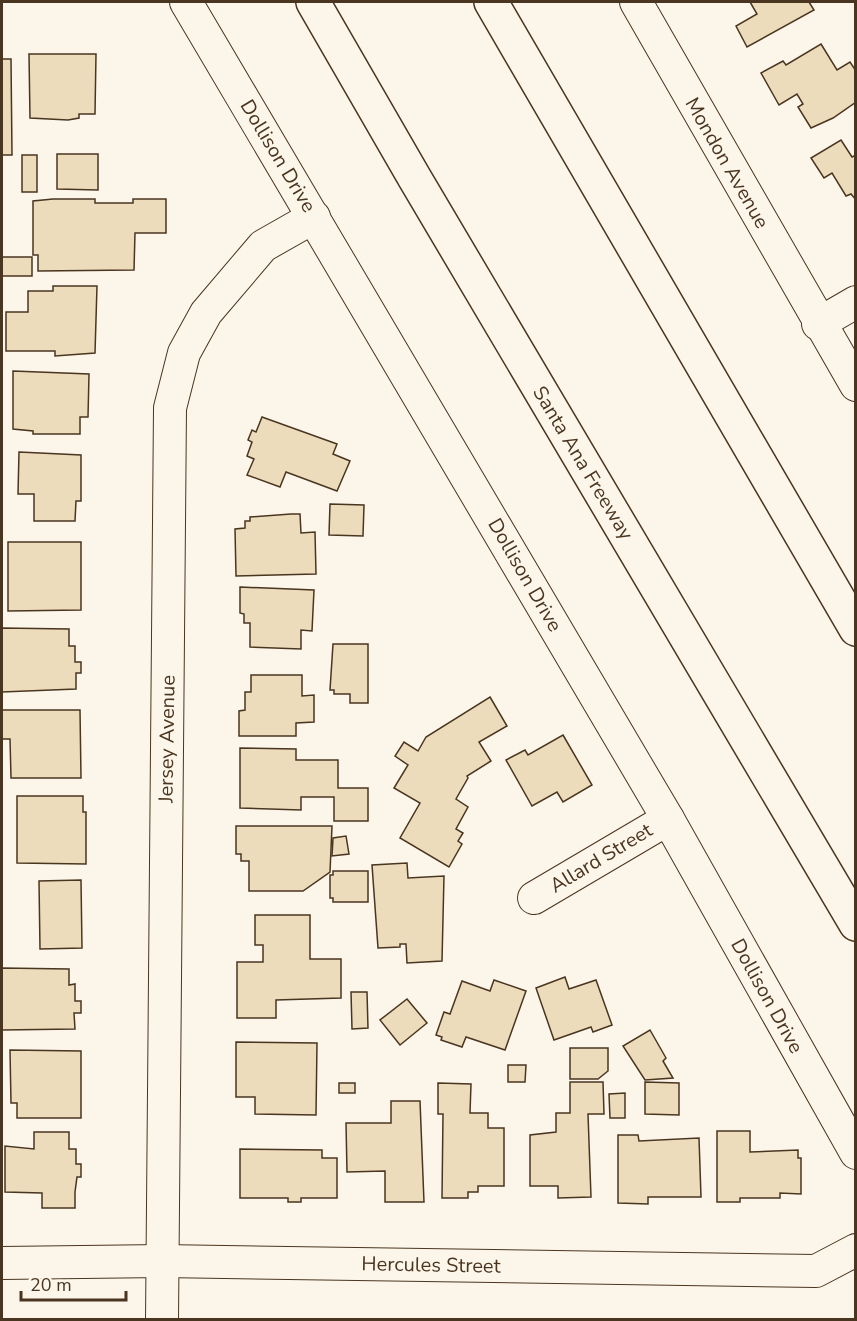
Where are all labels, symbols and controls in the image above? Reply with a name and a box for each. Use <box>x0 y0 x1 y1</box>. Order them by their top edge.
street label: Mondon Avenue <box>679 93 775 233</box>
street label: Dollison Drive <box>234 95 322 217</box>
street label: Santa Ana Freeway <box>526 381 640 546</box>
street label: Dollison Drive <box>482 513 568 637</box>
street label: Jersey Avenue <box>152 675 182 804</box>
street label: Allard Street <box>545 816 658 899</box>
street label: Dollison Drive <box>724 934 810 1058</box>
street label: Hercules Street <box>361 1250 502 1280</box>
scale bar <box>21 1264 126 1302</box>
text: 20 m <box>30 1273 72 1297</box>

